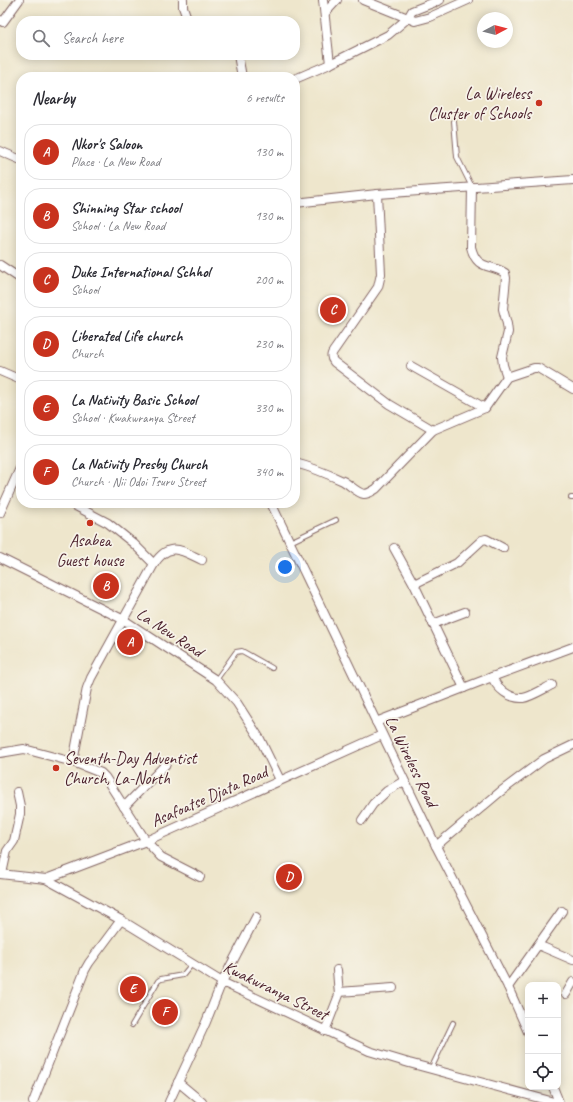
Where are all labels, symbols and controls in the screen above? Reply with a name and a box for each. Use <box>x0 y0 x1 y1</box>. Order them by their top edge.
north arrow <box>477 12 513 48</box>
search box <box>16 16 300 60</box>
icon: search <box>30 27 52 49</box>
text: Search here <box>62 29 123 48</box>
place label: La Wireless Cluster of Schools <box>428 83 533 124</box>
text: Nearby <box>32 88 75 109</box>
text: 6 results <box>246 90 284 106</box>
marker: La Wireless Cluster of Schools <box>534 98 544 108</box>
text: Nkor's Saloon <box>71 135 142 154</box>
text: A <box>43 144 49 160</box>
text: 130 m <box>255 144 283 160</box>
text: Place · La New Road <box>71 154 160 170</box>
text: Shinning Star school <box>71 199 181 218</box>
text: B <box>43 208 49 224</box>
text: 130 m <box>255 208 283 224</box>
text: School · La New Road <box>71 218 165 234</box>
text: Duke International Schhol <box>71 263 210 282</box>
text: C <box>43 272 49 288</box>
text: 200 m <box>255 272 283 288</box>
text: School <box>71 282 99 298</box>
pin: C <box>320 295 346 325</box>
text: Liberated Life church <box>71 327 183 346</box>
text: D <box>42 336 50 352</box>
text: 230 m <box>255 336 283 352</box>
text: Church <box>71 346 104 362</box>
text: La Nativity Basic School <box>71 391 197 410</box>
text: E <box>43 400 49 416</box>
text: 330 m <box>255 400 283 416</box>
text: School · Kwakwranya Street <box>71 410 194 426</box>
text: La Nativity Presby Church <box>71 455 208 474</box>
text: F <box>43 464 49 480</box>
text: 340 m <box>255 464 283 480</box>
text: Church · Nii Odoi Tsuru Street <box>71 474 205 490</box>
marker: Asabea Guest house <box>85 518 95 528</box>
place label: Asabea Guest house <box>57 530 125 571</box>
your location <box>275 557 295 577</box>
pin: B <box>93 571 119 601</box>
street label: La New Road <box>132 603 210 664</box>
pin: A <box>117 627 143 657</box>
street label: La Wireless Road <box>381 712 444 813</box>
place label: Seventh-Day Adventist Church, La-North <box>64 748 199 789</box>
street label: Asafoatse Djata Road <box>148 760 273 832</box>
marker: Seventh-Day Adventist Church, La-North <box>51 763 61 773</box>
pin: D <box>276 862 302 892</box>
street label: Kwakwranya Street <box>220 956 334 1026</box>
pin: E <box>120 974 146 1004</box>
map controls <box>525 982 561 1090</box>
button: + <box>525 982 561 1018</box>
pin: F <box>152 997 178 1027</box>
button: − <box>525 1018 561 1054</box>
button: locate <box>525 1054 561 1090</box>

